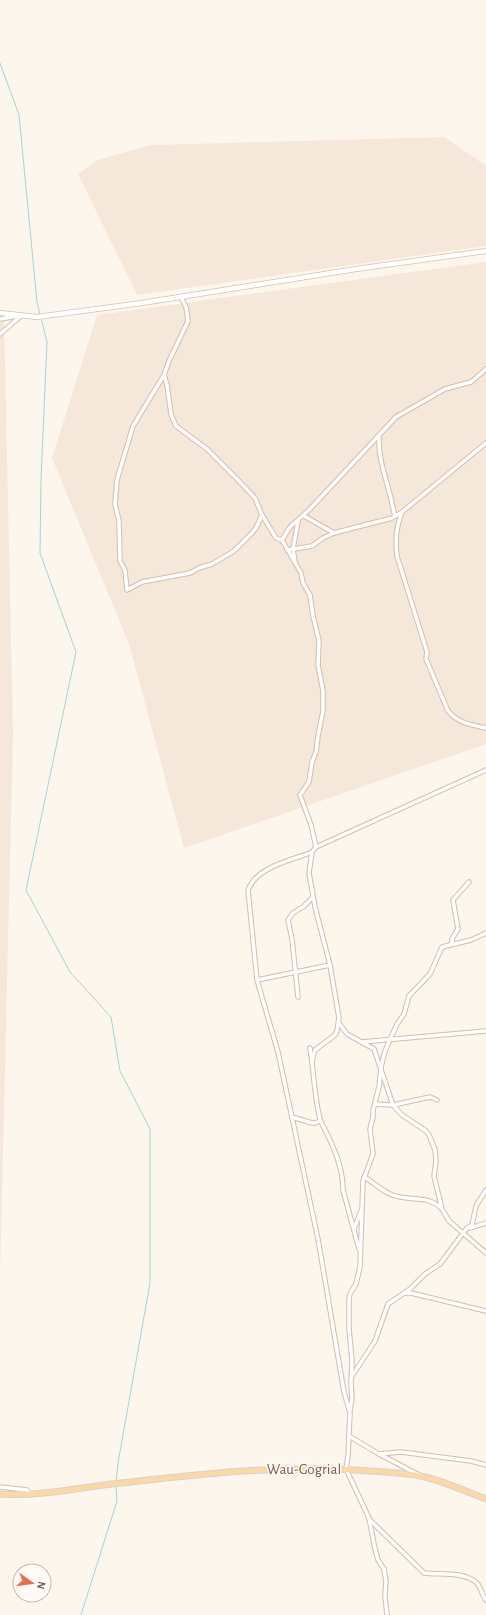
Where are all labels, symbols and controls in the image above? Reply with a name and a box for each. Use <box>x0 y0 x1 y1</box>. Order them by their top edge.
street label: Wau-Gogrial <box>267 1462 341 1477</box>
north arrow <box>12 1563 52 1603</box>
text: N <box>35 1580 47 1590</box>

